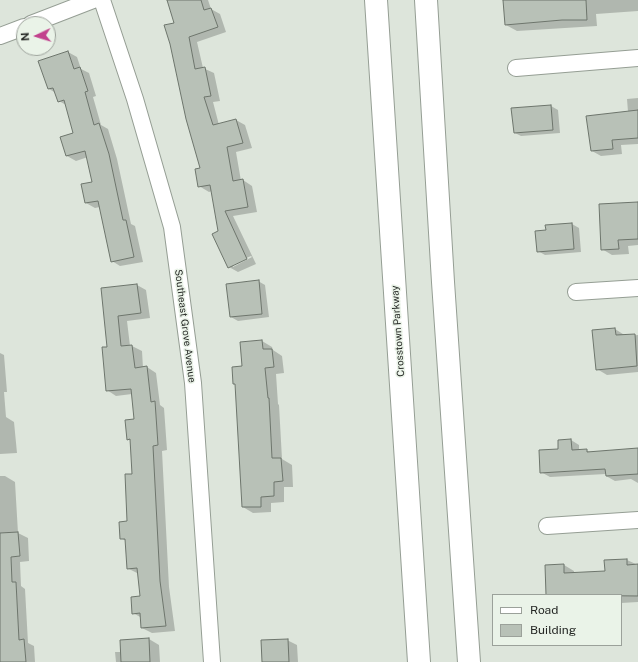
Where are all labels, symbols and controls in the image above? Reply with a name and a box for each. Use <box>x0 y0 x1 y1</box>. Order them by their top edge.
north arrow <box>16 16 56 56</box>
text: N <box>19 32 31 41</box>
street label: Southeast Grove Avenue <box>172 269 198 383</box>
street label: Crosstown Parkway <box>389 285 407 377</box>
legend <box>492 594 622 646</box>
text: Road <box>530 603 558 617</box>
text: Building <box>530 623 576 637</box>

